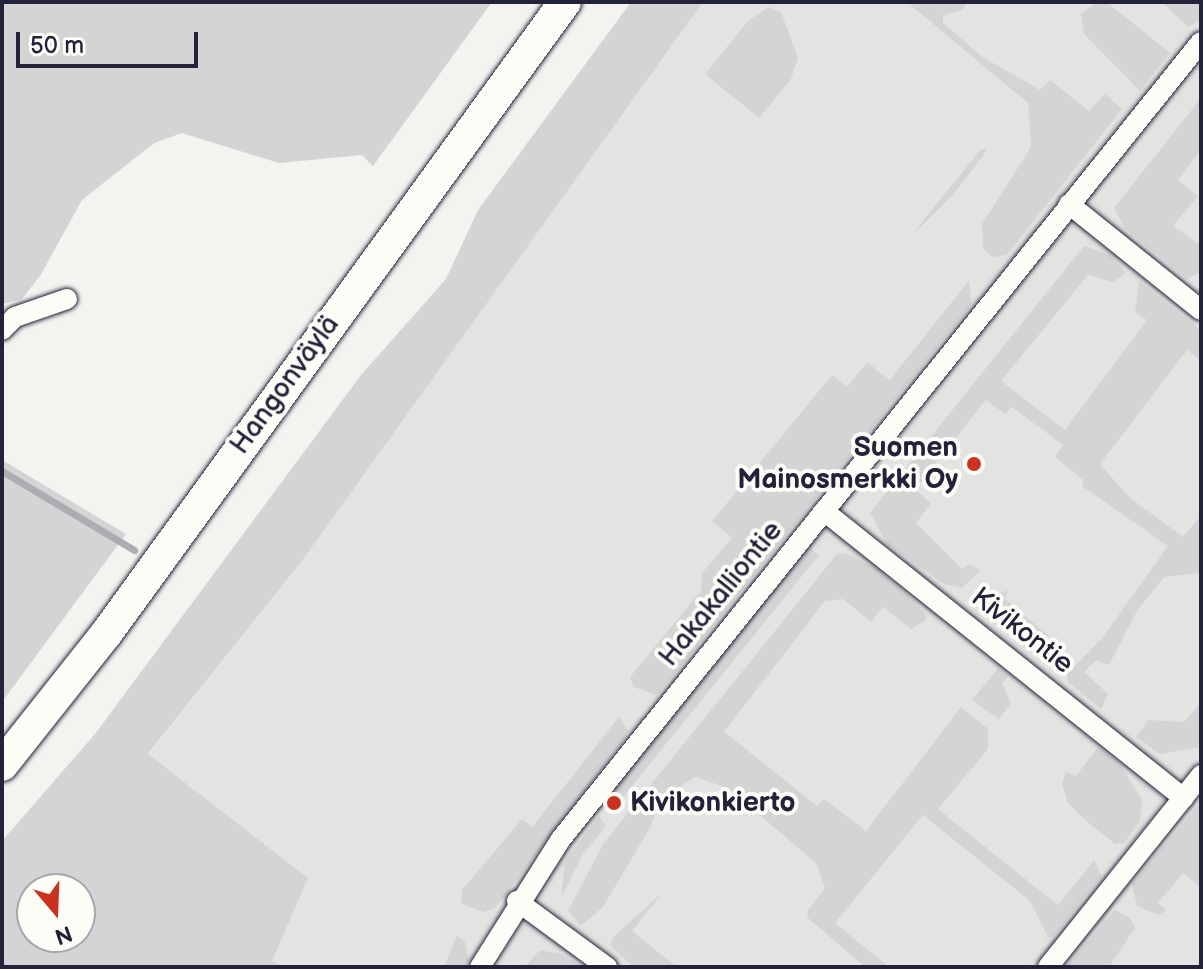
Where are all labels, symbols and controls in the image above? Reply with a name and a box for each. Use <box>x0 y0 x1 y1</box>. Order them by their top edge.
scale bar <box>20 16 202 66</box>
text: 50 m <box>30 31 84 60</box>
street label: Hangonväylä <box>223 309 347 461</box>
place label: Suomen Mainosmerkki Oy <box>737 431 958 497</box>
marker: Suomen Mainosmerkki Oy <box>965 455 983 473</box>
street label: Hakakalliontie <box>652 515 790 673</box>
street label: Kivikontie <box>964 581 1080 681</box>
place label: Kivikonkierto <box>630 786 795 820</box>
marker: Kivikonkierto <box>605 794 623 812</box>
north arrow <box>16 873 96 953</box>
text: N <box>51 919 76 950</box>

